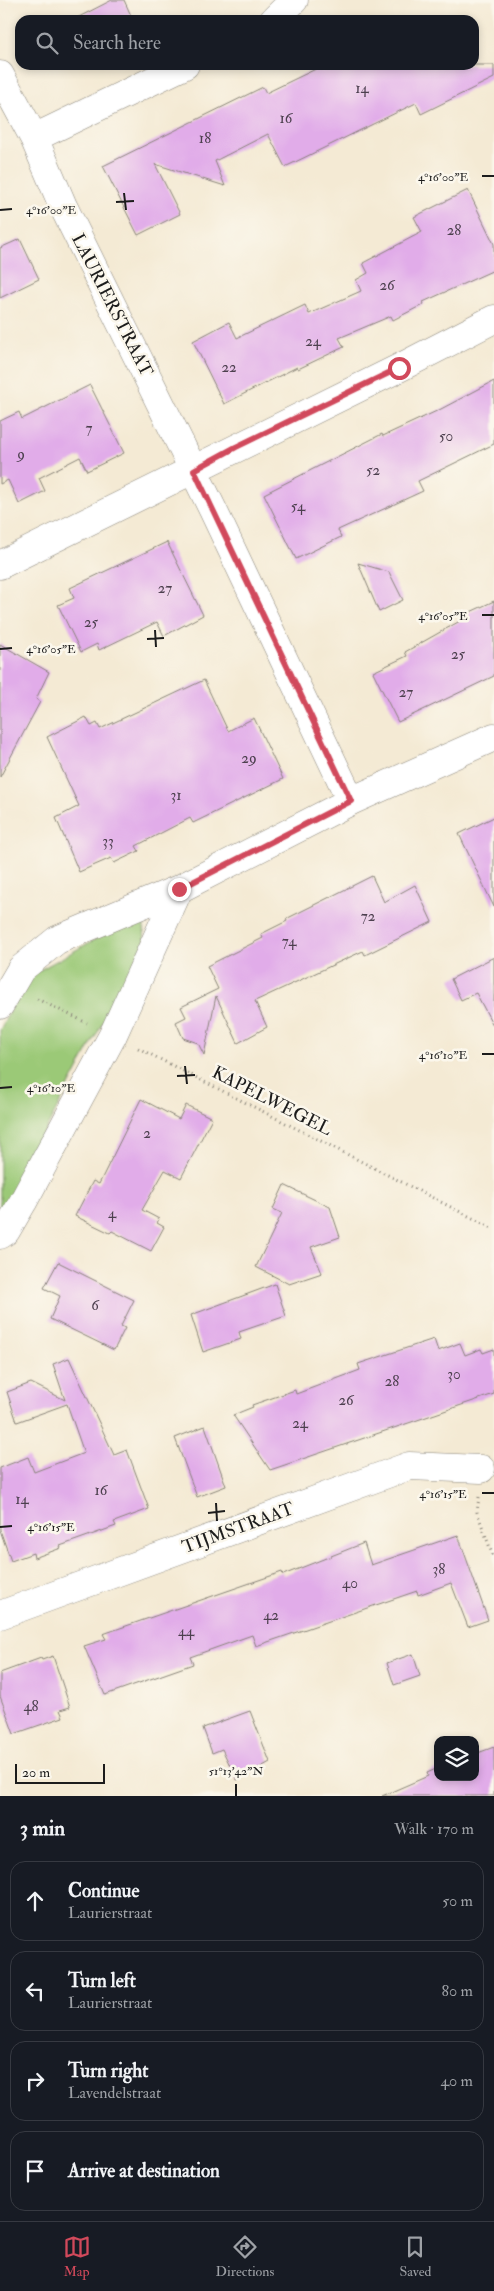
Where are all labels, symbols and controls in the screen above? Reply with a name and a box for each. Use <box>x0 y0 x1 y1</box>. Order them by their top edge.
search box <box>15 15 479 70</box>
icon: search <box>33 29 61 57</box>
text: Search here <box>73 31 161 55</box>
house number: 14 <box>355 79 370 98</box>
house number: 16 <box>280 109 294 128</box>
house number: 18 <box>199 129 211 148</box>
text: 4°16'00"E <box>418 170 468 185</box>
text: 4°16'00"E <box>26 203 76 218</box>
house number: 28 <box>447 221 461 240</box>
street label: LAURIERSTRAAT <box>66 230 158 381</box>
house number: 26 <box>379 276 396 295</box>
house number: 24 <box>305 332 322 351</box>
route start <box>388 357 411 380</box>
house number: 22 <box>221 358 237 377</box>
house number: 7 <box>86 419 93 438</box>
house number: 50 <box>439 427 453 446</box>
house number: 9 <box>16 445 25 464</box>
house number: 52 <box>366 461 380 480</box>
house number: 54 <box>291 497 306 516</box>
house number: 27 <box>158 579 172 598</box>
text: 4°16'05"E <box>418 609 468 624</box>
house number: 25 <box>84 613 98 632</box>
text: 4°16'05"E <box>26 642 76 657</box>
house number: 25 <box>451 645 465 664</box>
house number: 27 <box>399 683 413 702</box>
house number: 29 <box>241 749 257 768</box>
house number: 31 <box>170 786 182 805</box>
house number: 33 <box>102 832 114 851</box>
route end <box>168 878 191 901</box>
house number: 72 <box>361 907 376 926</box>
house number: 74 <box>282 932 297 951</box>
text: 4°16'10"E <box>419 1048 468 1063</box>
street label: KAPELWEGEL <box>208 1061 336 1141</box>
text: 4°16'10"E <box>27 1081 76 1096</box>
house number: 2 <box>143 1124 151 1143</box>
house number: 4 <box>108 1204 117 1223</box>
house number: 6 <box>91 1296 100 1315</box>
house number: 30 <box>447 1365 461 1384</box>
house number: 28 <box>385 1372 399 1391</box>
house number: 26 <box>338 1391 355 1410</box>
house number: 24 <box>292 1414 309 1433</box>
house number: 16 <box>95 1481 109 1500</box>
text: 4°16'15"E <box>419 1487 467 1502</box>
house number: 14 <box>15 1490 30 1509</box>
street label: TIJMSTRAAT <box>179 1497 298 1559</box>
text: 4°16'15"E <box>27 1520 75 1535</box>
house number: 38 <box>433 1560 445 1579</box>
house number: 40 <box>342 1574 358 1593</box>
house number: 42 <box>263 1606 279 1625</box>
house number: 44 <box>178 1622 195 1641</box>
house number: 48 <box>23 1697 39 1716</box>
map controls <box>434 1736 479 1781</box>
button: layers <box>434 1736 479 1781</box>
scale bar <box>15 1761 105 1784</box>
text: 20 m <box>22 1764 50 1781</box>
text: 51°13'42"N <box>209 1764 263 1779</box>
text: 3 min <box>20 1815 65 1842</box>
text: Walk · 170 m <box>394 1819 474 1839</box>
text: Continue <box>68 1879 139 1903</box>
icon: ahead <box>21 1887 49 1915</box>
text: 50 m <box>442 1891 473 1911</box>
text: Laurierstraat <box>68 1903 152 1923</box>
text: Turn left <box>68 1969 136 1993</box>
icon: left <box>21 1977 49 2005</box>
text: 80 m <box>442 1981 473 2001</box>
text: Laurierstraat <box>68 1993 152 2013</box>
text: Turn right <box>68 2059 148 2083</box>
icon: right <box>21 2067 49 2095</box>
text: 40 m <box>440 2071 473 2091</box>
text: Lavendelstraat <box>68 2083 161 2103</box>
icon: arrive <box>21 2157 49 2185</box>
text: Arrive at destination <box>68 2159 220 2183</box>
tab: Map <box>63 2233 91 2280</box>
tab: Directions <box>216 2233 274 2280</box>
tab: Saved <box>399 2233 431 2280</box>

